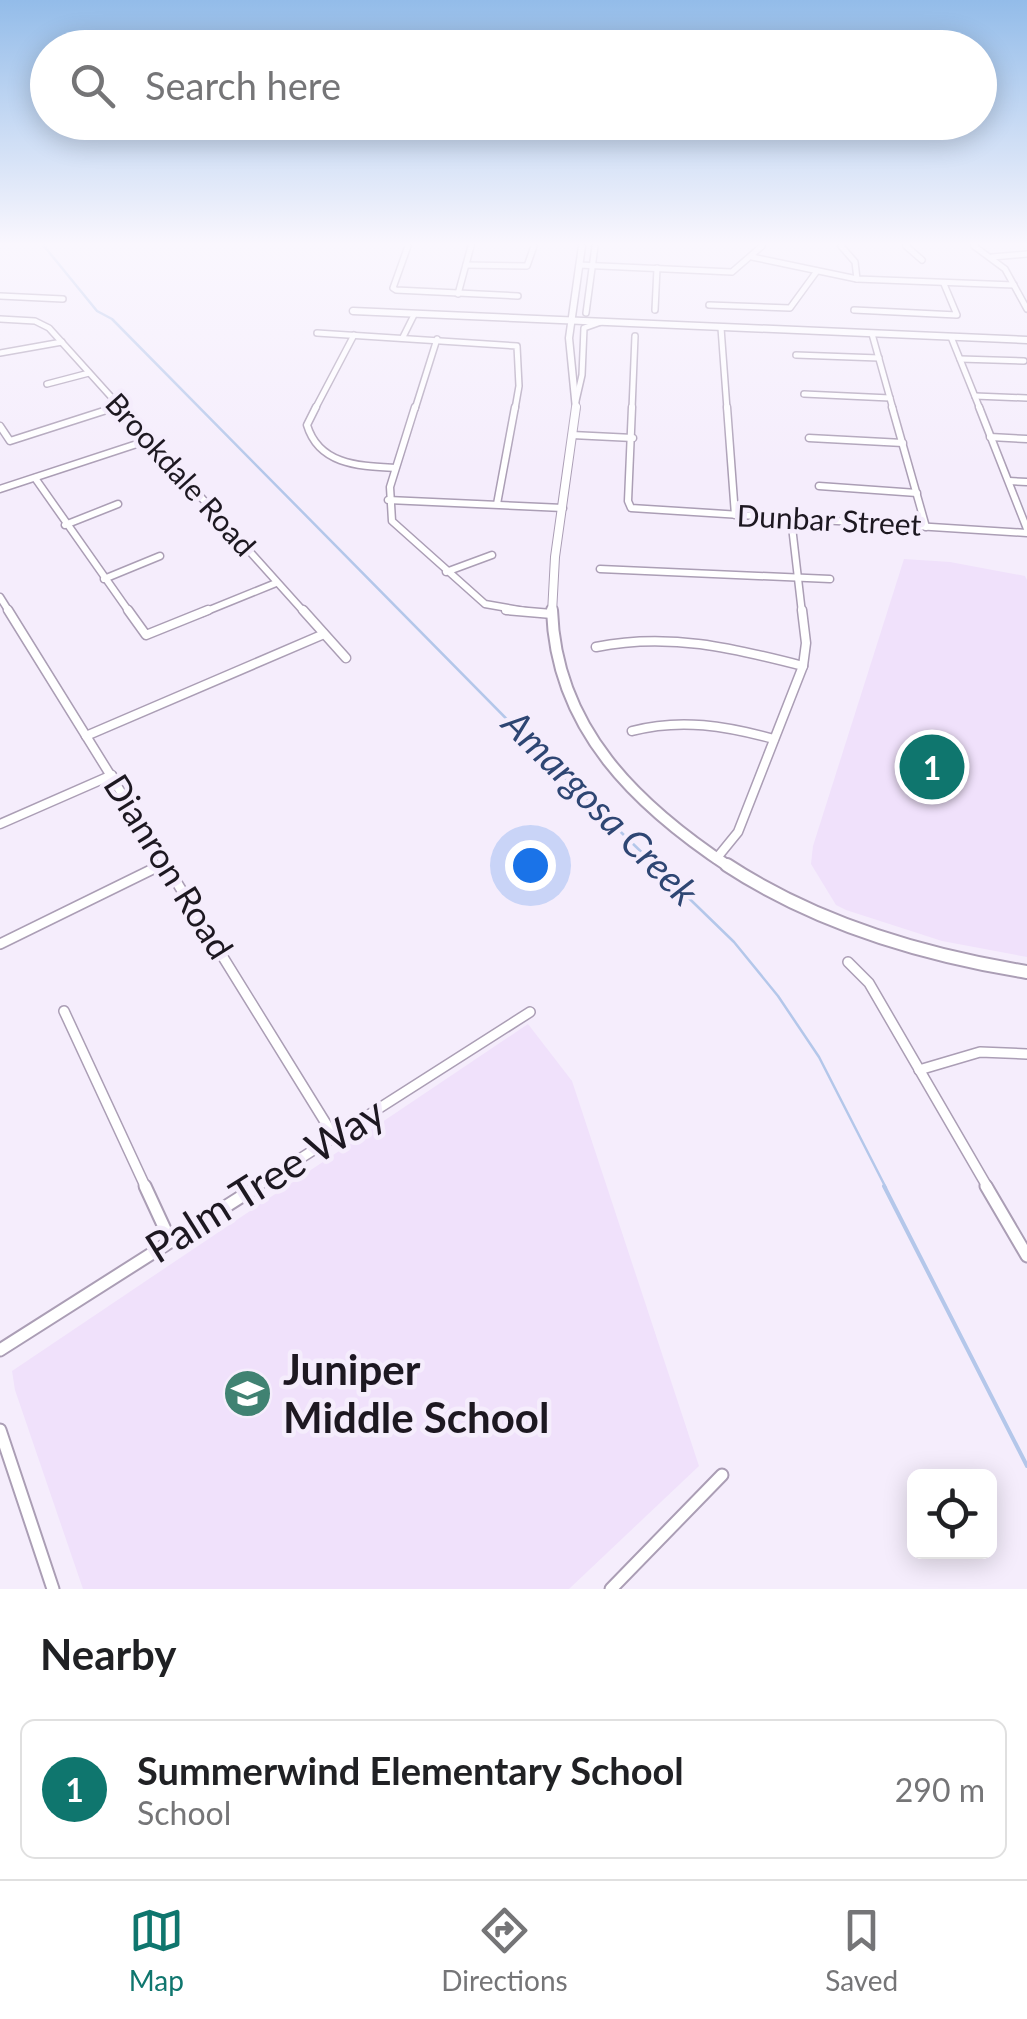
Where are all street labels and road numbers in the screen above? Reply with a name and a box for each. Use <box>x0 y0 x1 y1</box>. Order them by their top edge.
street label: Brookdale Road <box>99 385 264 563</box>
street label: Dunbar Street <box>736 496 923 542</box>
street label: Dianron Road <box>96 766 243 966</box>
street label: Palm Tree Way <box>136 1086 393 1272</box>

